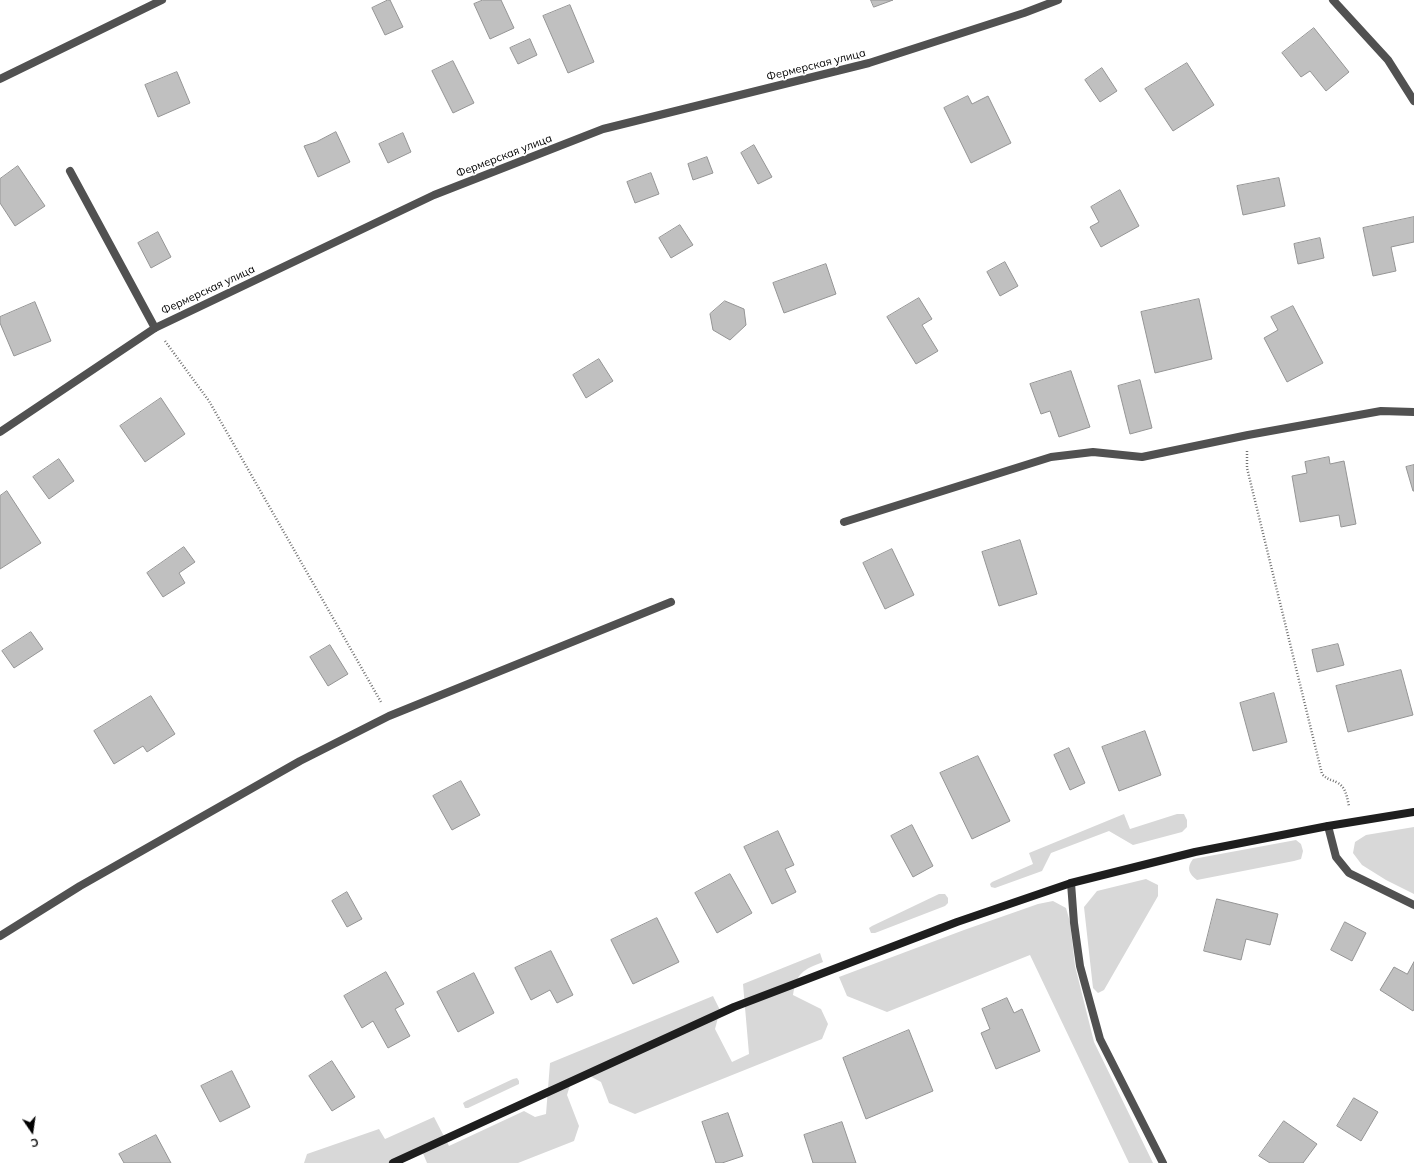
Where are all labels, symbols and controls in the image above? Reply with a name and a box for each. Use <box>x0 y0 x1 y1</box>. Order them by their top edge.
street label: Фермерская улица <box>765 46 867 84</box>
street label: Фермерская улица <box>454 132 554 180</box>
street label: Фермерская улица <box>159 263 257 317</box>
north arrow <box>12 1111 52 1151</box>
text: С <box>29 1135 40 1150</box>

